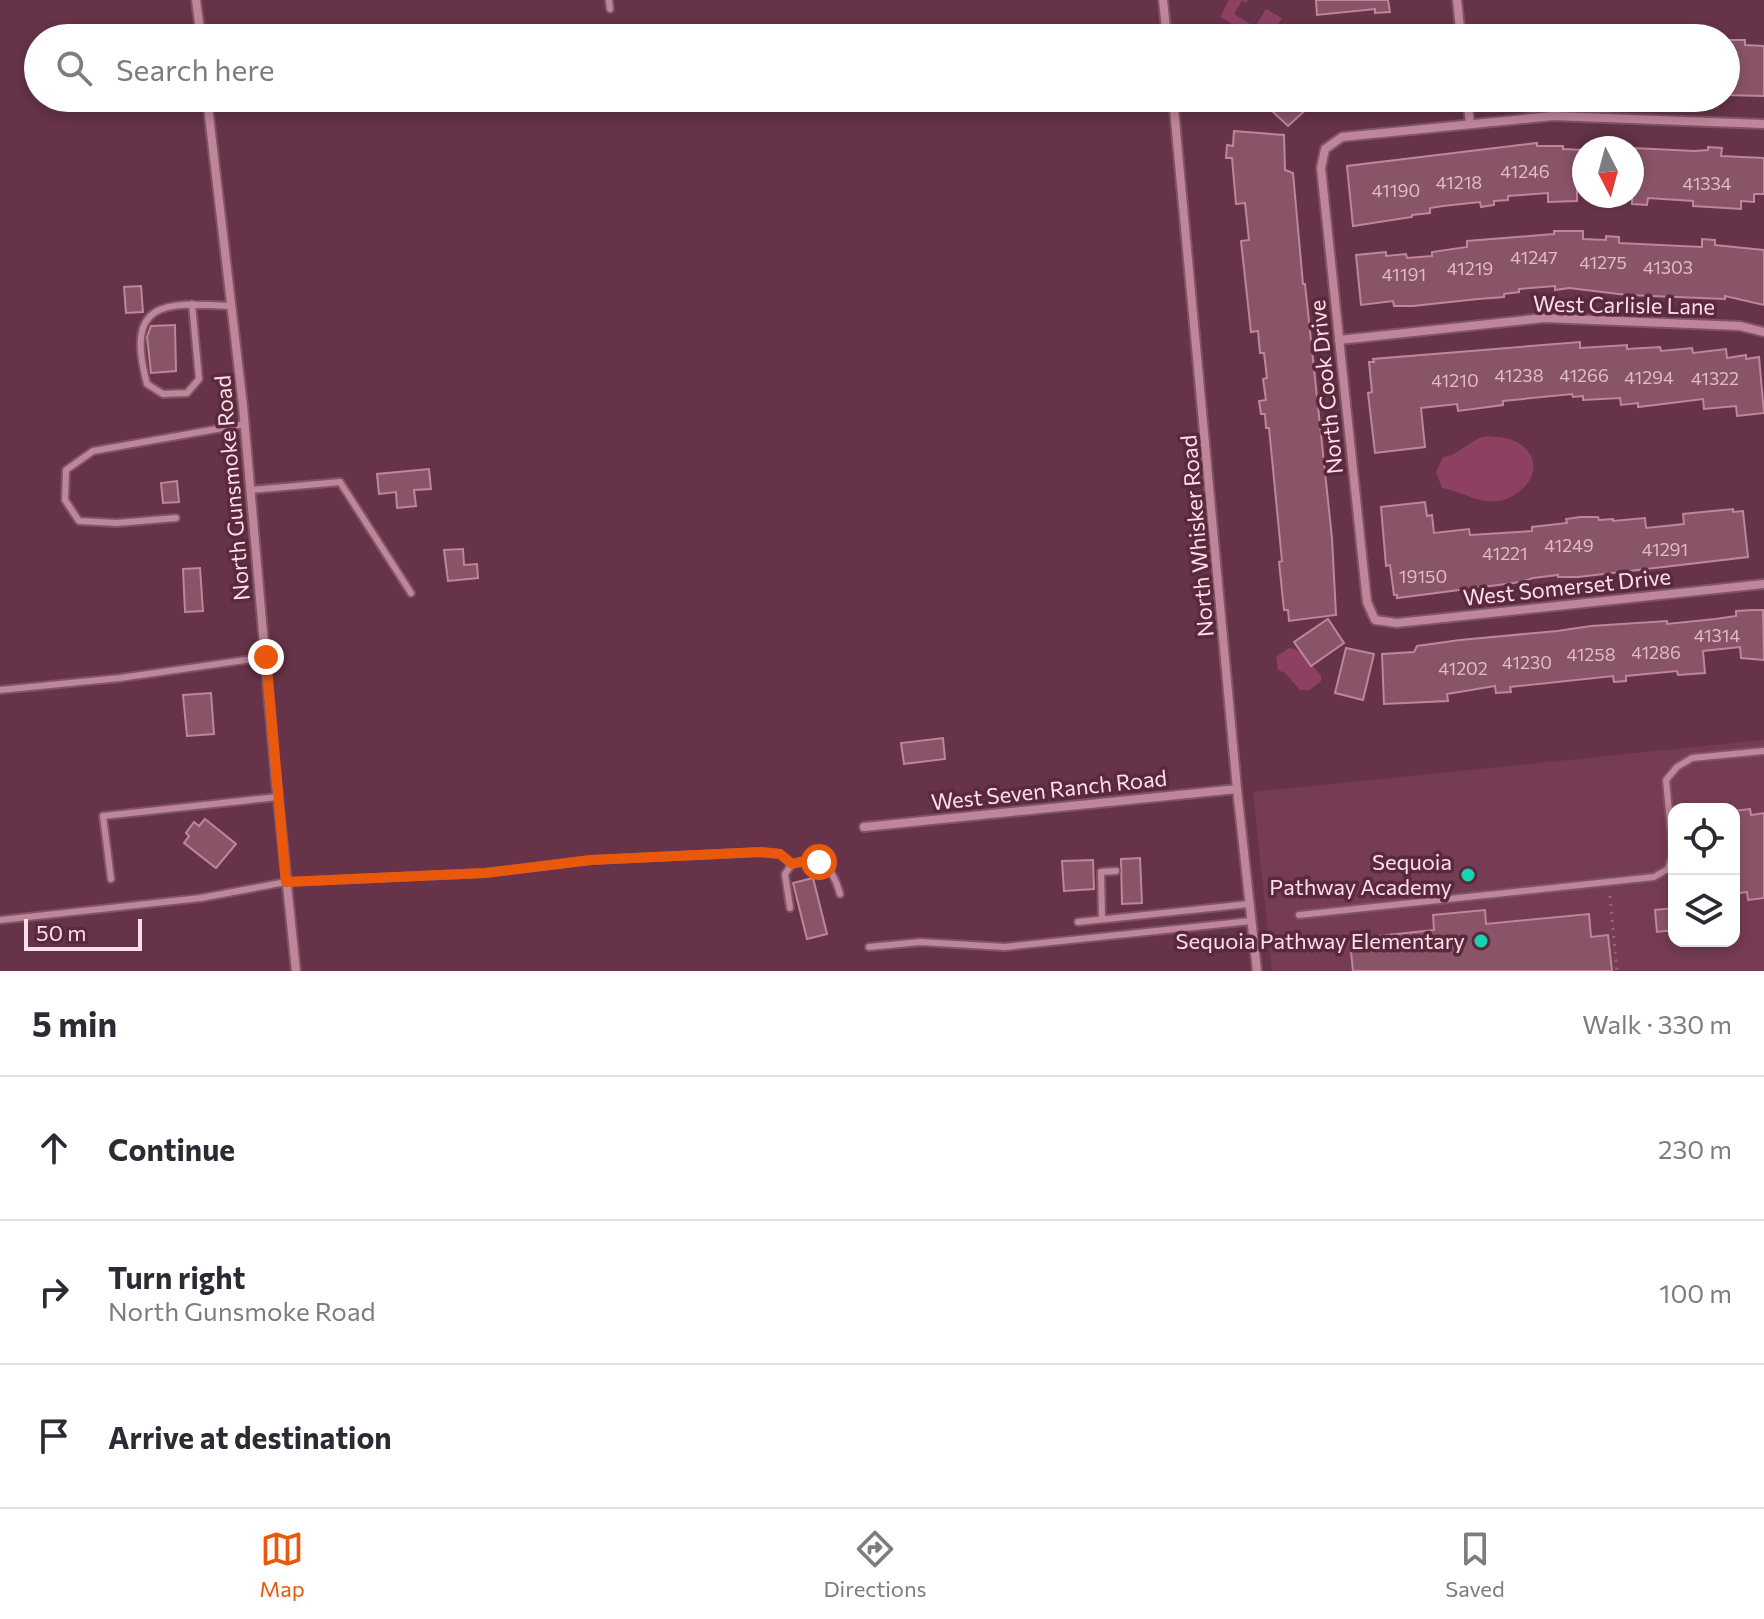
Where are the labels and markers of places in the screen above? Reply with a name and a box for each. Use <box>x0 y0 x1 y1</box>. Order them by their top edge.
place label: Sequoia Pathway Academy <box>1269 848 1452 900</box>
marker: Sequoia Pathway Academy <box>1459 866 1477 884</box>
place label: Sequoia Pathway Elementary <box>1176 927 1465 954</box>
marker: Sequoia Pathway Elementary <box>1472 932 1490 950</box>

